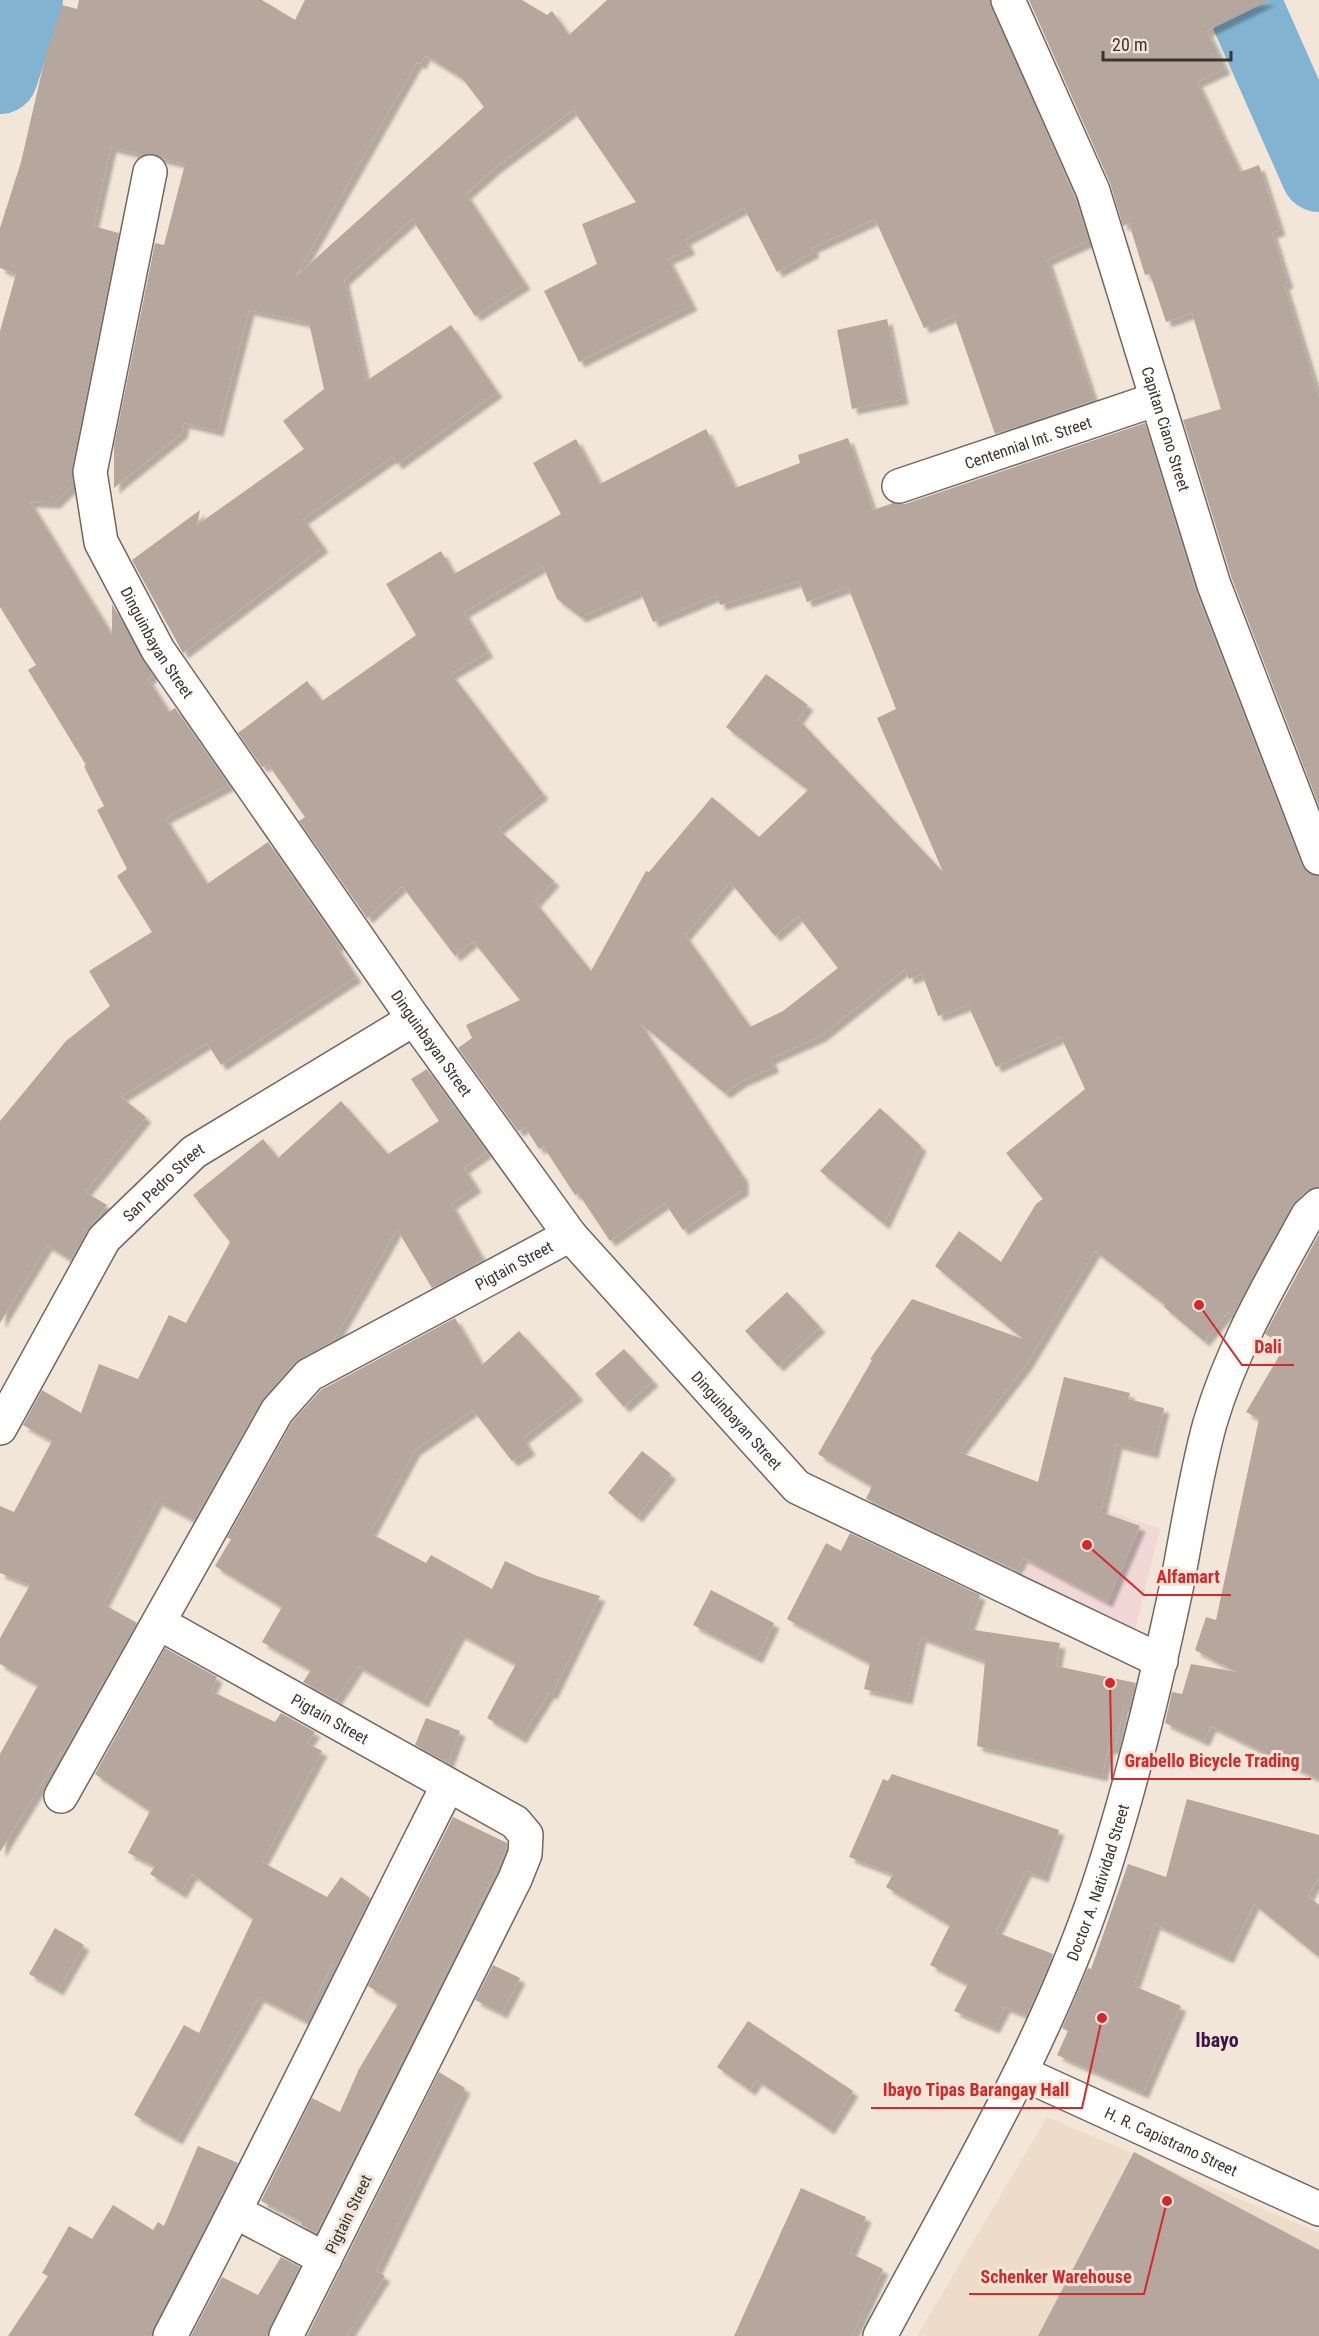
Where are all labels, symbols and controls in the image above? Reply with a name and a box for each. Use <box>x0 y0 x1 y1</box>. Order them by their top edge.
scale bar <box>1103 24 1230 62</box>
text: 20 m <box>1112 34 1147 55</box>
street label: Capitan Ciano Street <box>1138 364 1194 494</box>
street label: Centennial Int. Street <box>962 413 1094 473</box>
street label: Dinguinbayan Street <box>116 584 198 702</box>
street label: Dinguinbayan Street <box>387 987 476 1101</box>
street label: San Pedro Street <box>119 1139 208 1226</box>
street label: Pigtain Street <box>472 1237 556 1294</box>
callout: Dali <box>1242 1329 1294 1365</box>
text: Dali <box>1254 1336 1282 1357</box>
street label: Dinguinbayan Street <box>687 1367 786 1474</box>
callout: Alfamart <box>1144 1559 1231 1595</box>
text: Alfamart <box>1156 1566 1220 1587</box>
street label: Pigtain Street <box>288 1690 372 1748</box>
callout: Grabello Bicycle Trading <box>1112 1743 1311 1779</box>
text: Grabello Bicycle Trading <box>1124 1750 1300 1771</box>
street label: Doctor A. Natividad Street <box>1063 1802 1133 1964</box>
district label: Ibayo <box>1195 2028 1239 2052</box>
callout: Ibayo Tipas Barangay Hall <box>871 2072 1082 2108</box>
text: Ibayo Tipas Barangay Hall <box>883 2079 1069 2100</box>
street label: H. R. Capistrano Street <box>1102 2103 1240 2180</box>
street label: Pigtain Street <box>321 2171 376 2257</box>
callout: Schenker Warehouse <box>969 2258 1144 2294</box>
text: Schenker Warehouse <box>980 2266 1132 2287</box>

